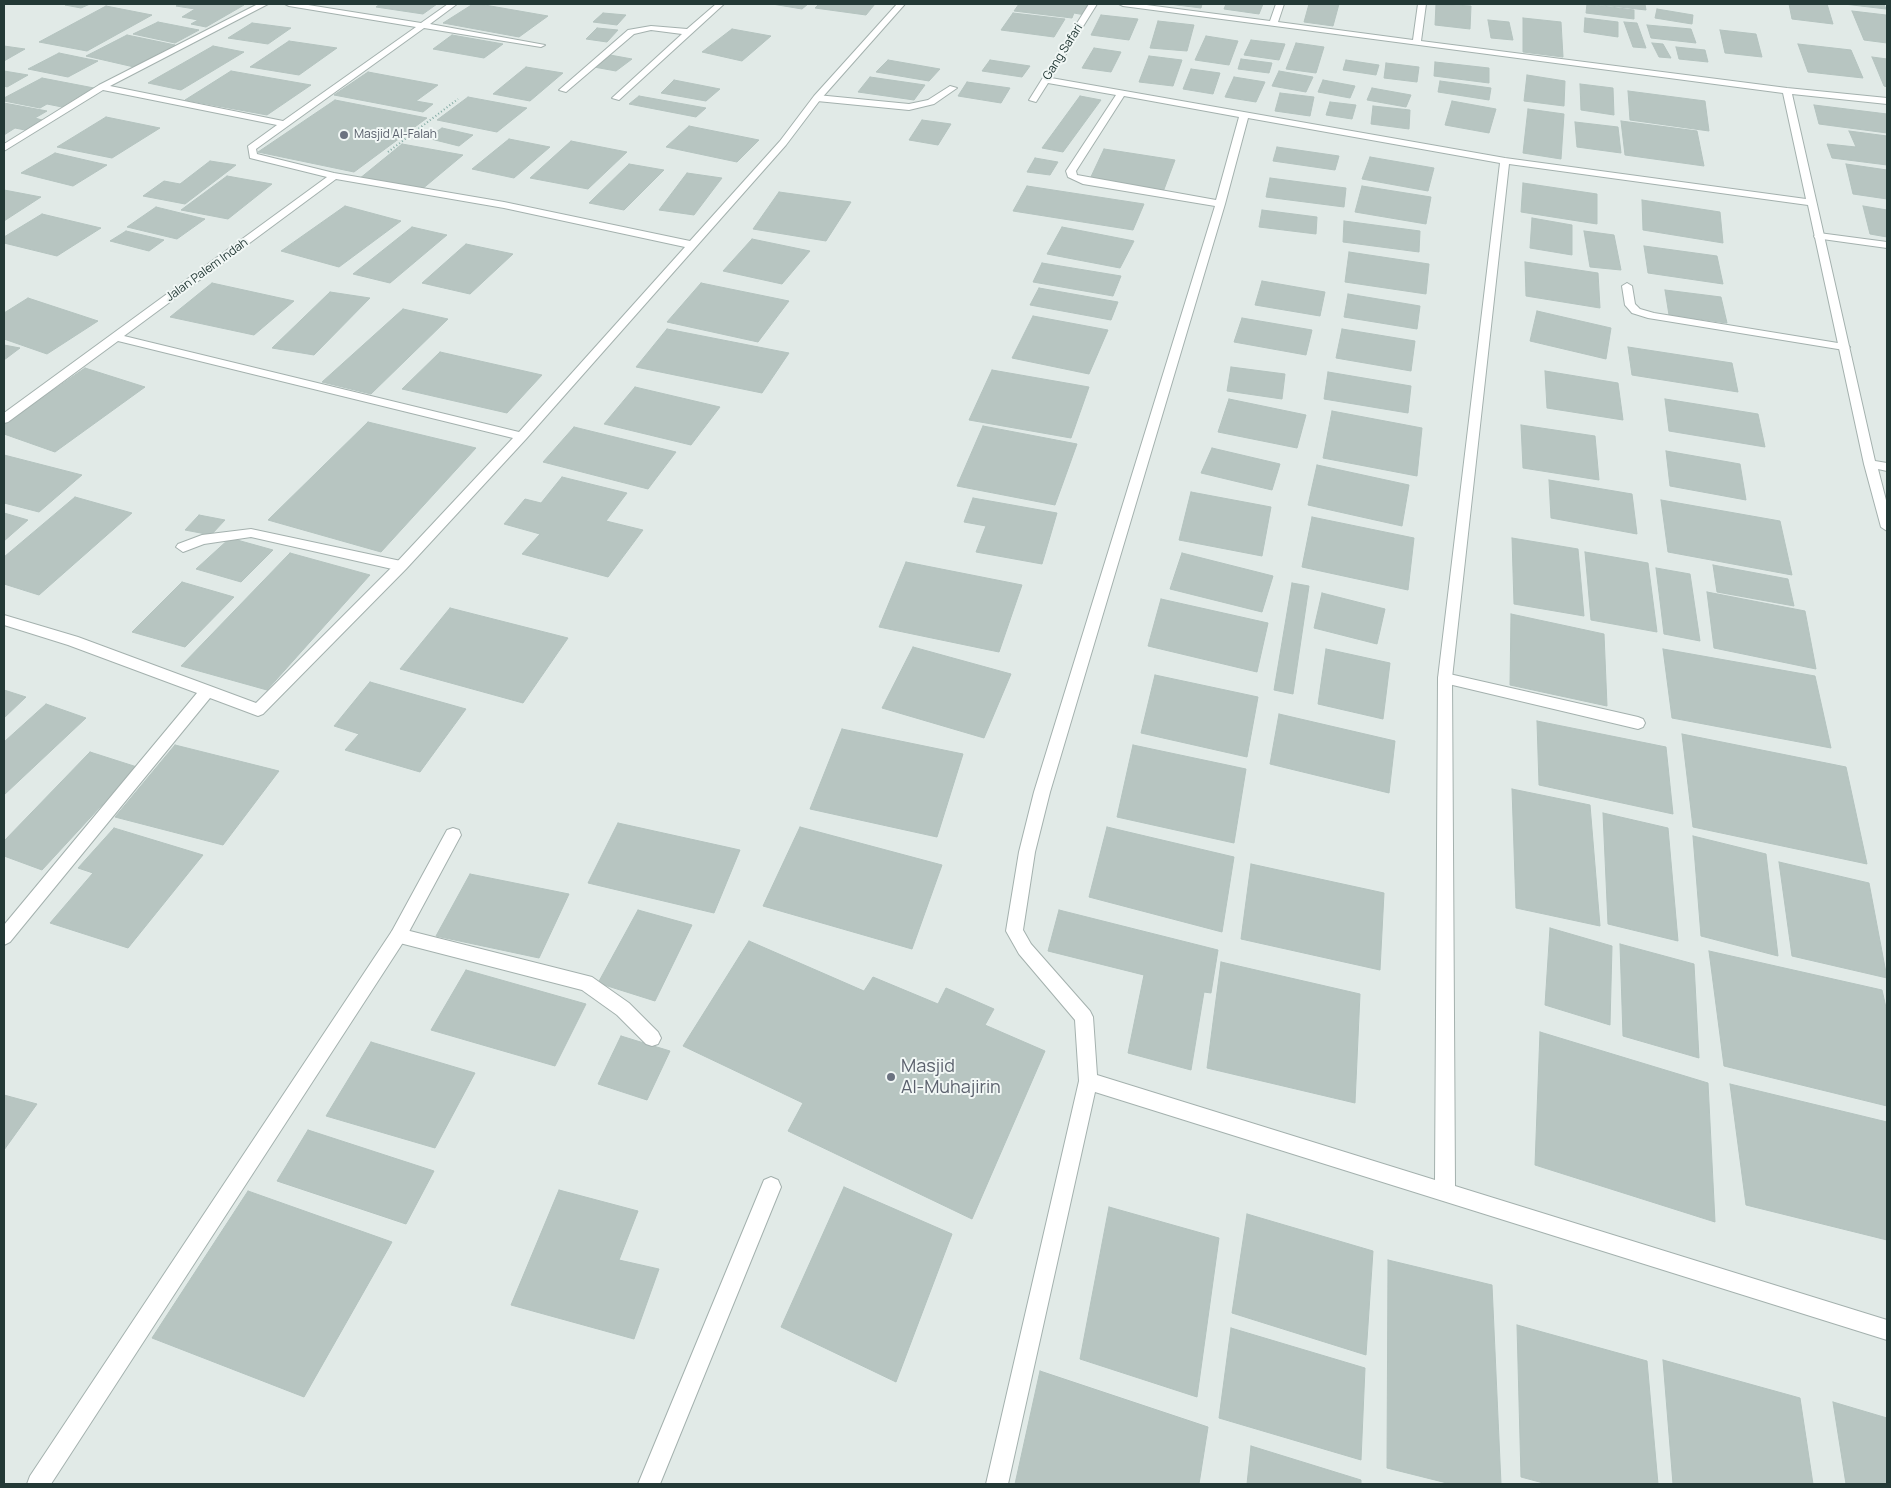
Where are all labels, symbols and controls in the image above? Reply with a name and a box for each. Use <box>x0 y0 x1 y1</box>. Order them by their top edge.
street label: Gang Safari <box>1040 21 1086 83</box>
place label: Masjid Al-Falah <box>354 128 437 142</box>
marker: Masjid Al-Falah <box>338 129 350 141</box>
street label: Jalan Palem Indah <box>163 235 251 305</box>
place label: Masjid Al-Muhajirin <box>901 1056 1001 1098</box>
marker: Masjid Al-Muhajirin <box>885 1071 897 1083</box>

